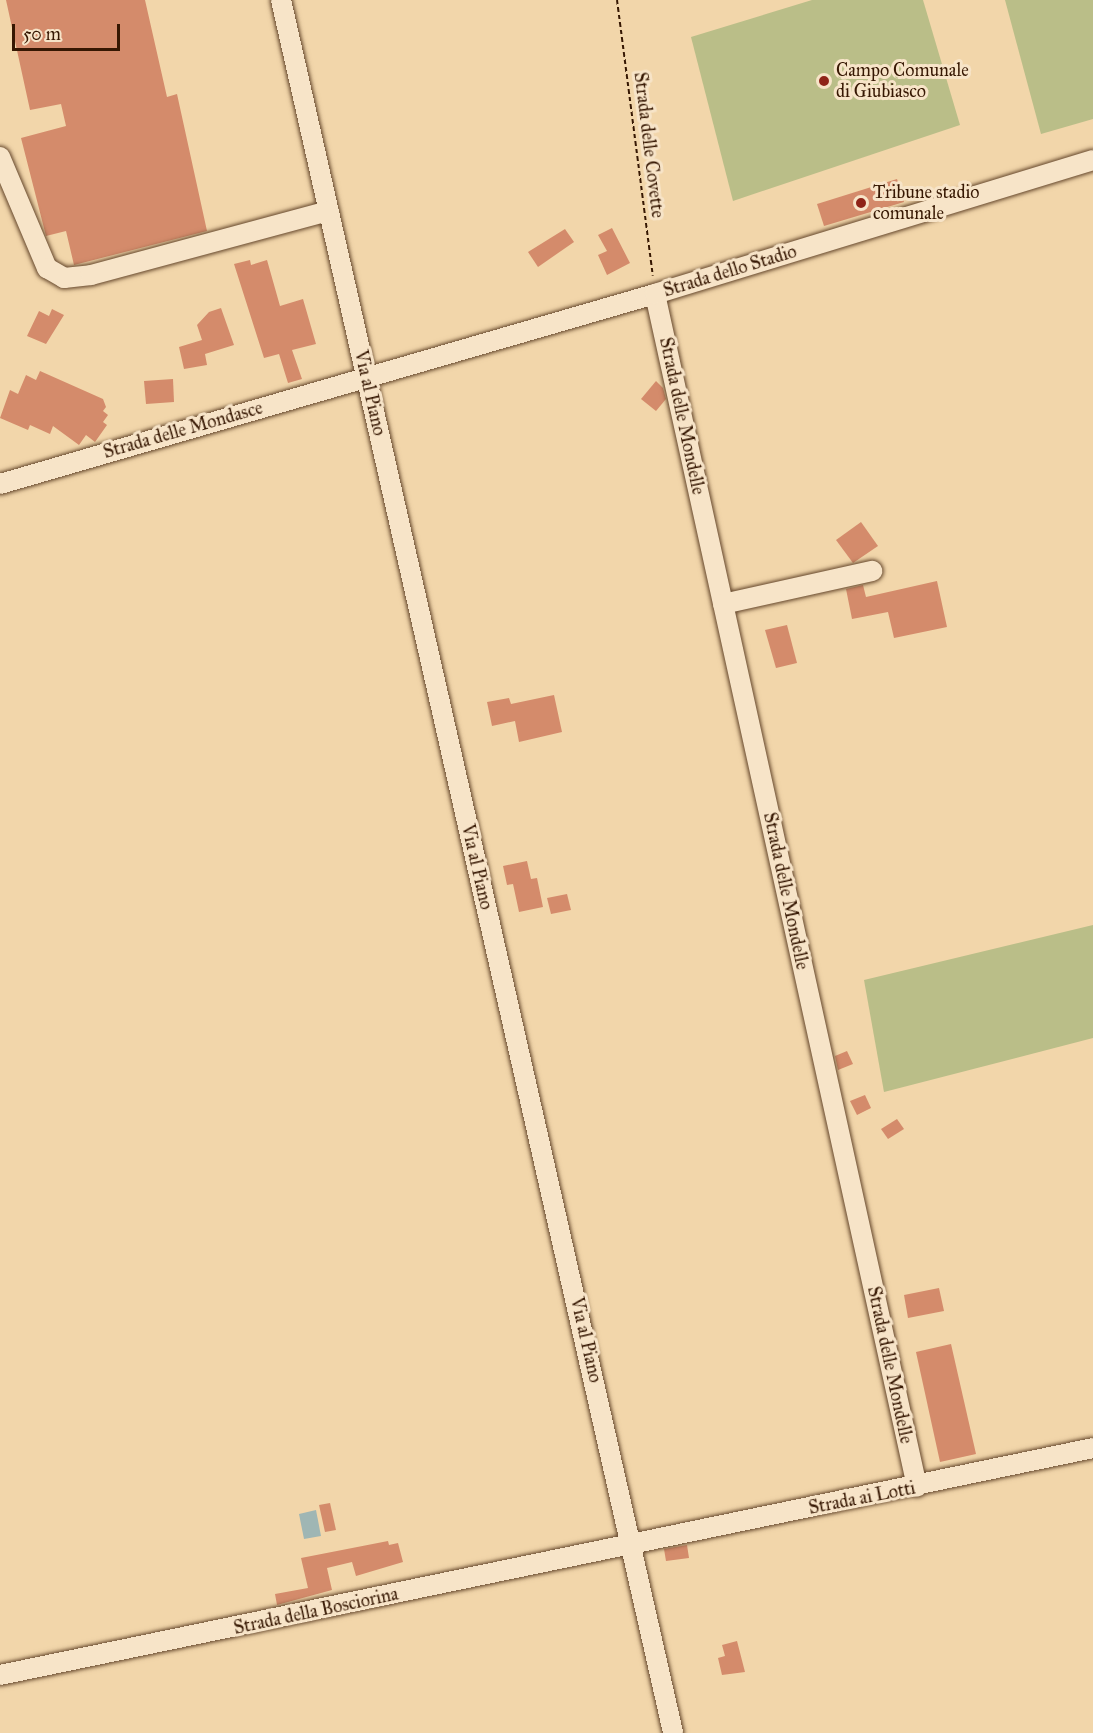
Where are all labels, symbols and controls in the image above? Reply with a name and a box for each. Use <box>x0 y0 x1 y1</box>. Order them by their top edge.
scale bar <box>15 12 123 50</box>
text: 50 m <box>23 23 61 45</box>
place label: Campo Comunale di Giubiasco <box>836 60 969 103</box>
street label: Strada delle Covette <box>629 71 669 219</box>
marker: Campo Comunale di Giubiasco <box>817 74 831 88</box>
place label: Tribune stadio comunale <box>873 182 980 224</box>
marker: Tribune stadio comunale <box>854 196 868 210</box>
street label: Strada dello Stadio <box>661 240 799 302</box>
street label: Strada delle Mondelle <box>655 335 709 497</box>
street label: Via al Piano <box>350 348 390 438</box>
street label: Strada delle Mondasce <box>101 397 265 463</box>
street label: Strada delle Mondelle <box>759 810 813 972</box>
street label: Via al Piano <box>457 822 497 912</box>
street label: Strada delle Mondelle <box>863 1284 917 1446</box>
street label: Via al Piano <box>566 1295 606 1385</box>
street label: Strada ai Lotti <box>807 1477 917 1519</box>
street label: Strada della Bosciorina <box>232 1583 400 1639</box>

